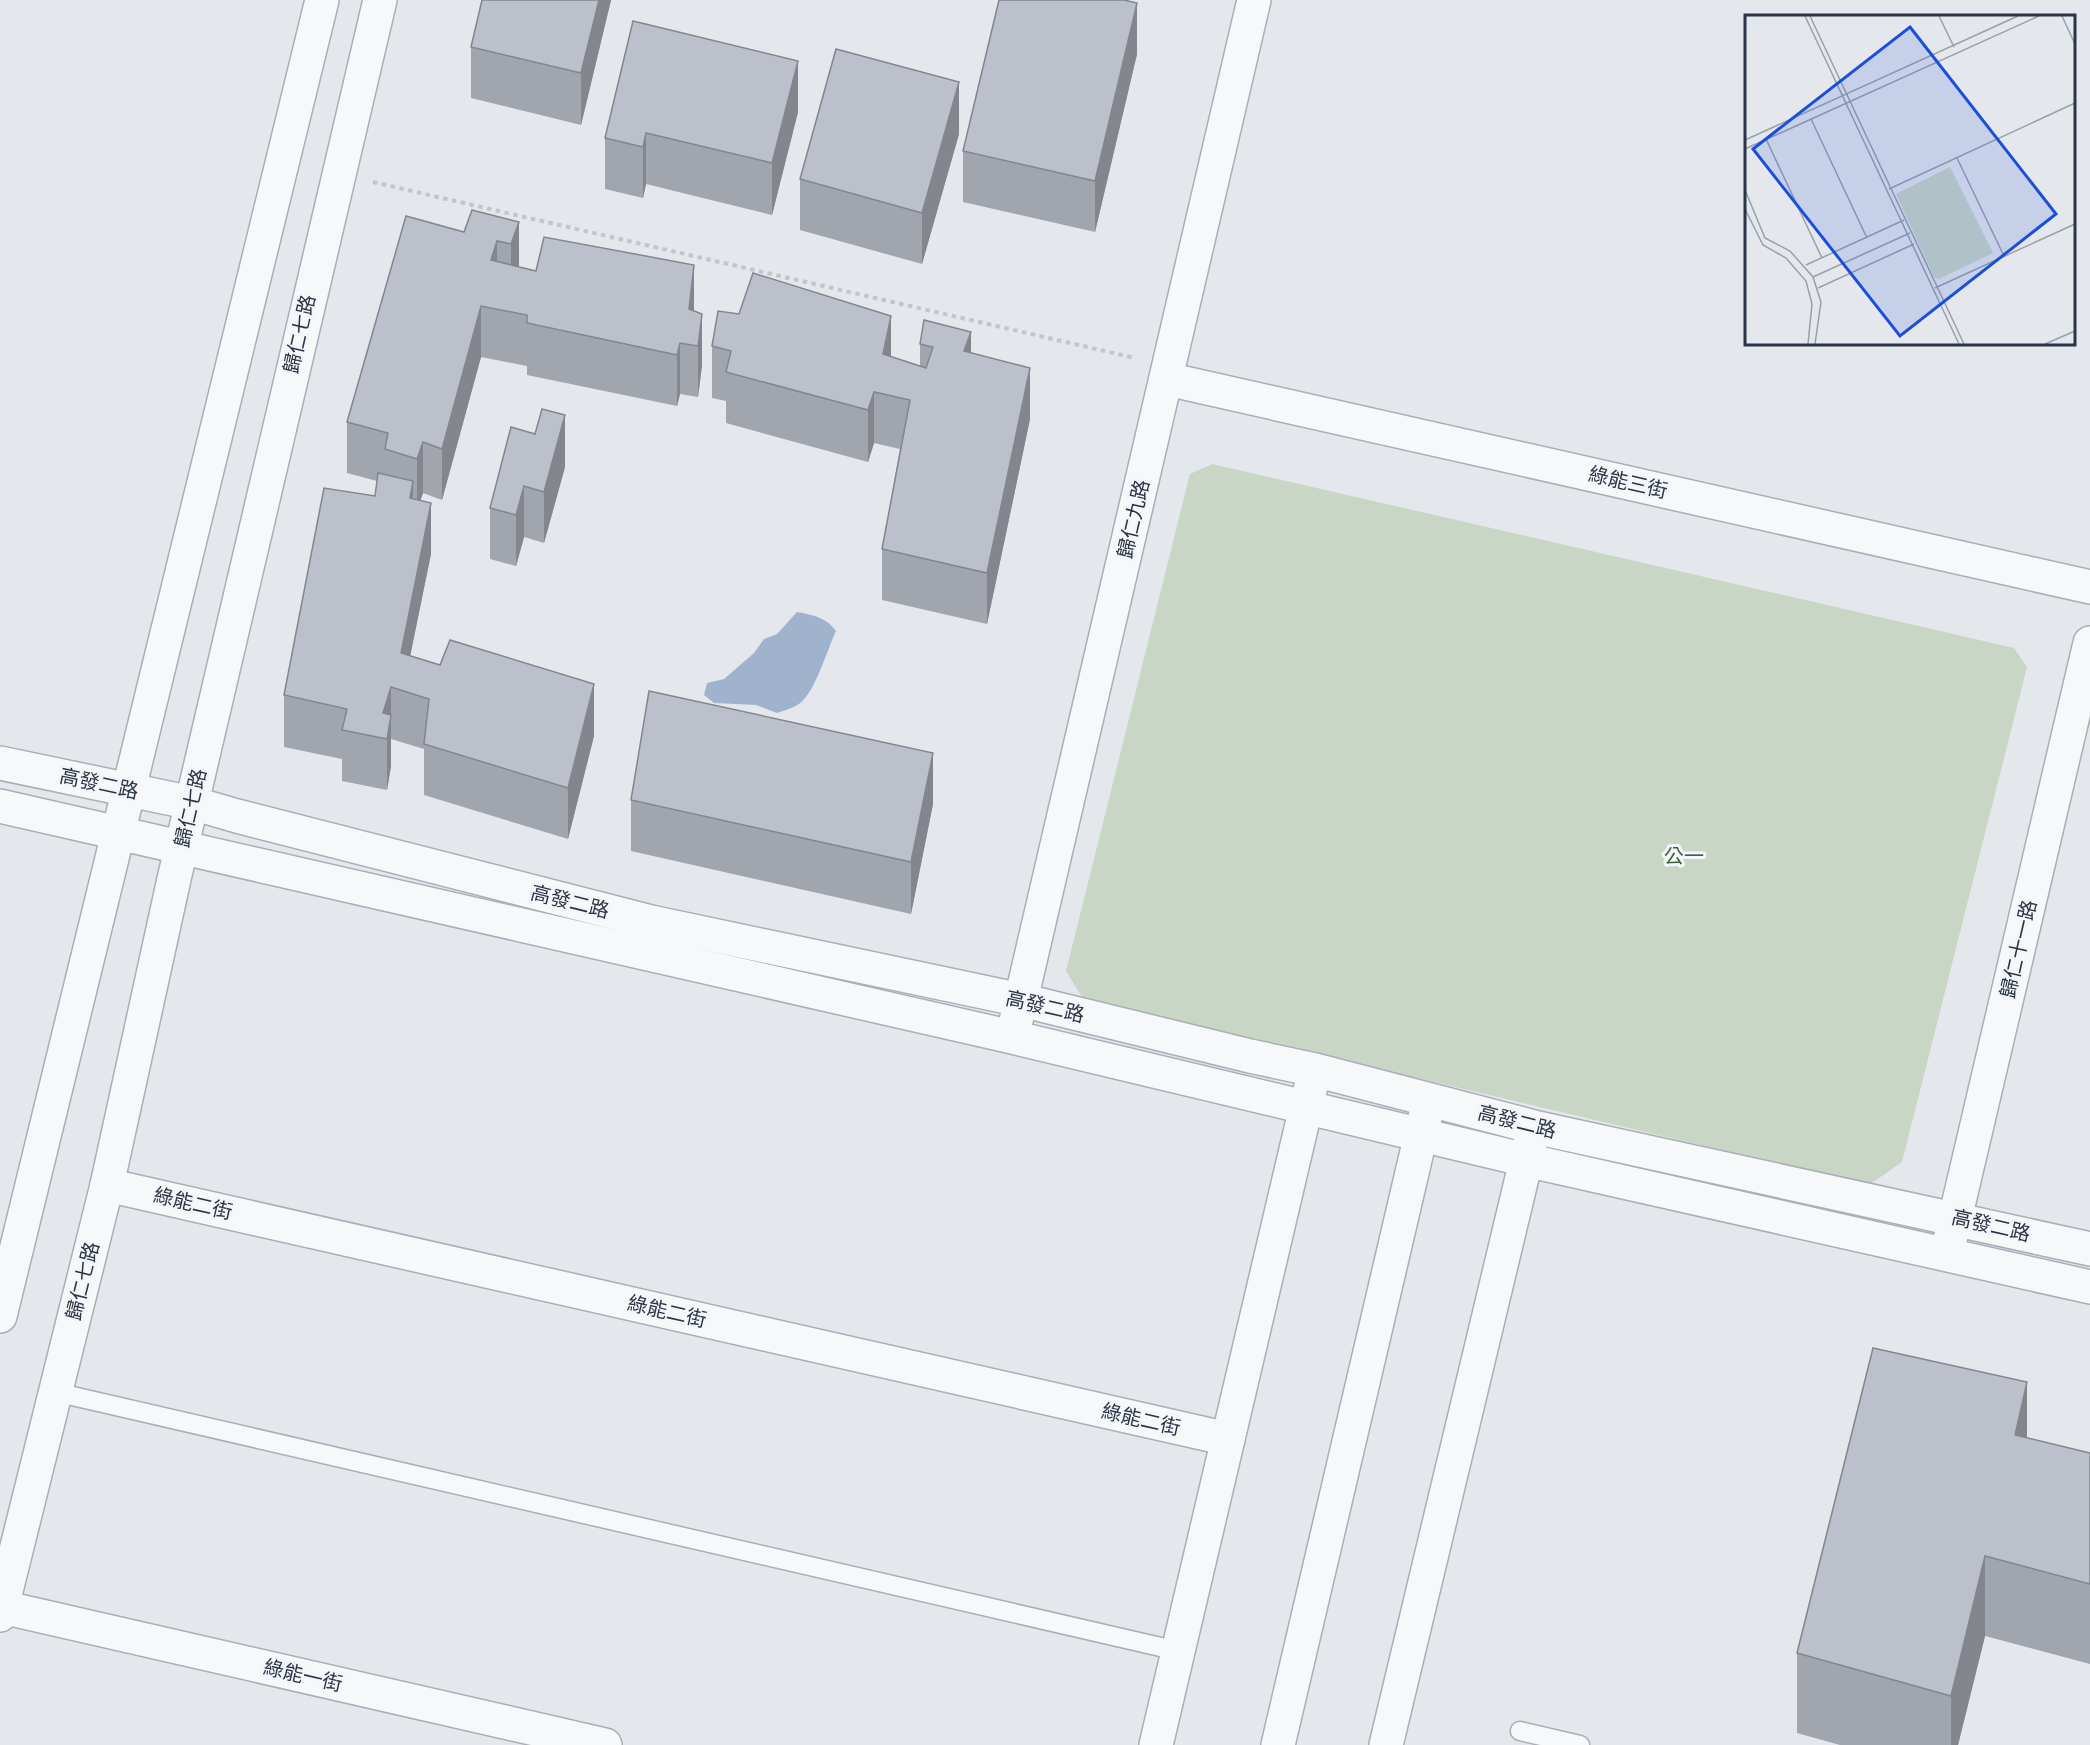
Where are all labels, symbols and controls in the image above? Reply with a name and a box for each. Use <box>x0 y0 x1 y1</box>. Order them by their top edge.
inset map <box>1745 15 2075 345</box>
street label: 歸仁七路 <box>280 292 320 376</box>
street label: 綠能三街 <box>1586 463 1670 503</box>
street label: 歸仁九路 <box>1114 477 1154 561</box>
street label: 高發二路 <box>57 764 141 804</box>
street label: 歸仁七路 <box>171 766 211 850</box>
park label: 公一 <box>1664 845 1704 868</box>
street label: 高發二路 <box>528 881 612 923</box>
street label: 歸仁十一路 <box>1997 898 2041 1000</box>
street label: 高發二路 <box>1003 987 1087 1027</box>
street label: 高發二路 <box>1475 1101 1559 1143</box>
street label: 綠能二街 <box>151 1184 235 1224</box>
street label: 高發二路 <box>1949 1206 2033 1246</box>
street label: 歸仁七路 <box>62 1239 104 1323</box>
street label: 綠能二街 <box>625 1292 709 1332</box>
street label: 綠能二街 <box>1099 1400 1183 1440</box>
street label: 綠能一街 <box>261 1656 345 1696</box>

